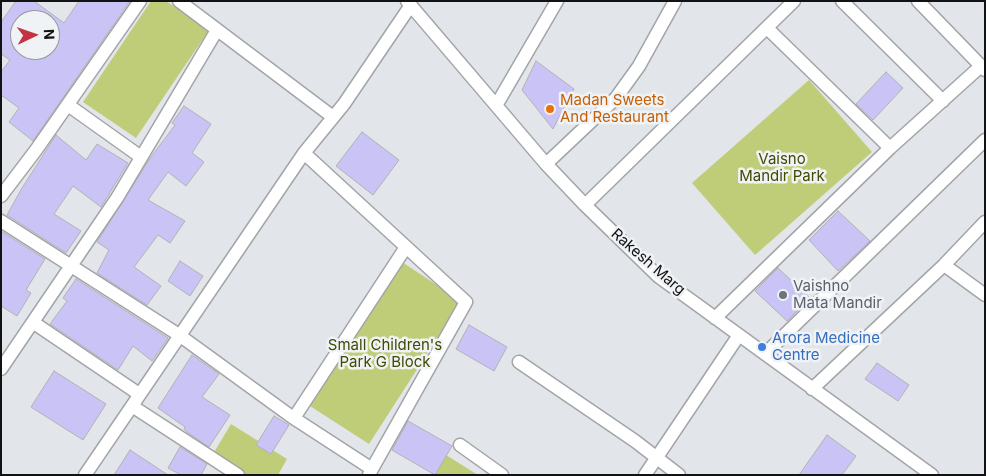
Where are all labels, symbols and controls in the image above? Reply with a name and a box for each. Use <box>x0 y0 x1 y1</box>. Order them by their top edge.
north arrow <box>10 10 60 60</box>
text: N <box>41 28 58 40</box>
place label: Madan Sweets And Restaurant <box>560 91 669 126</box>
marker: Madan Sweets And Restaurant <box>544 103 556 115</box>
park label: Vaisno Mandir Park <box>739 150 825 185</box>
street label: Rakesh Marg <box>607 225 689 299</box>
place label: Vaishno Mata Mandir <box>793 277 882 312</box>
marker: Vaishno Mata Mandir <box>777 289 789 301</box>
place label: Arora Medicine Centre <box>772 329 880 364</box>
park label: Small Children's Park G Block <box>328 336 442 371</box>
marker: Arora Medicine Centre <box>756 341 768 353</box>

